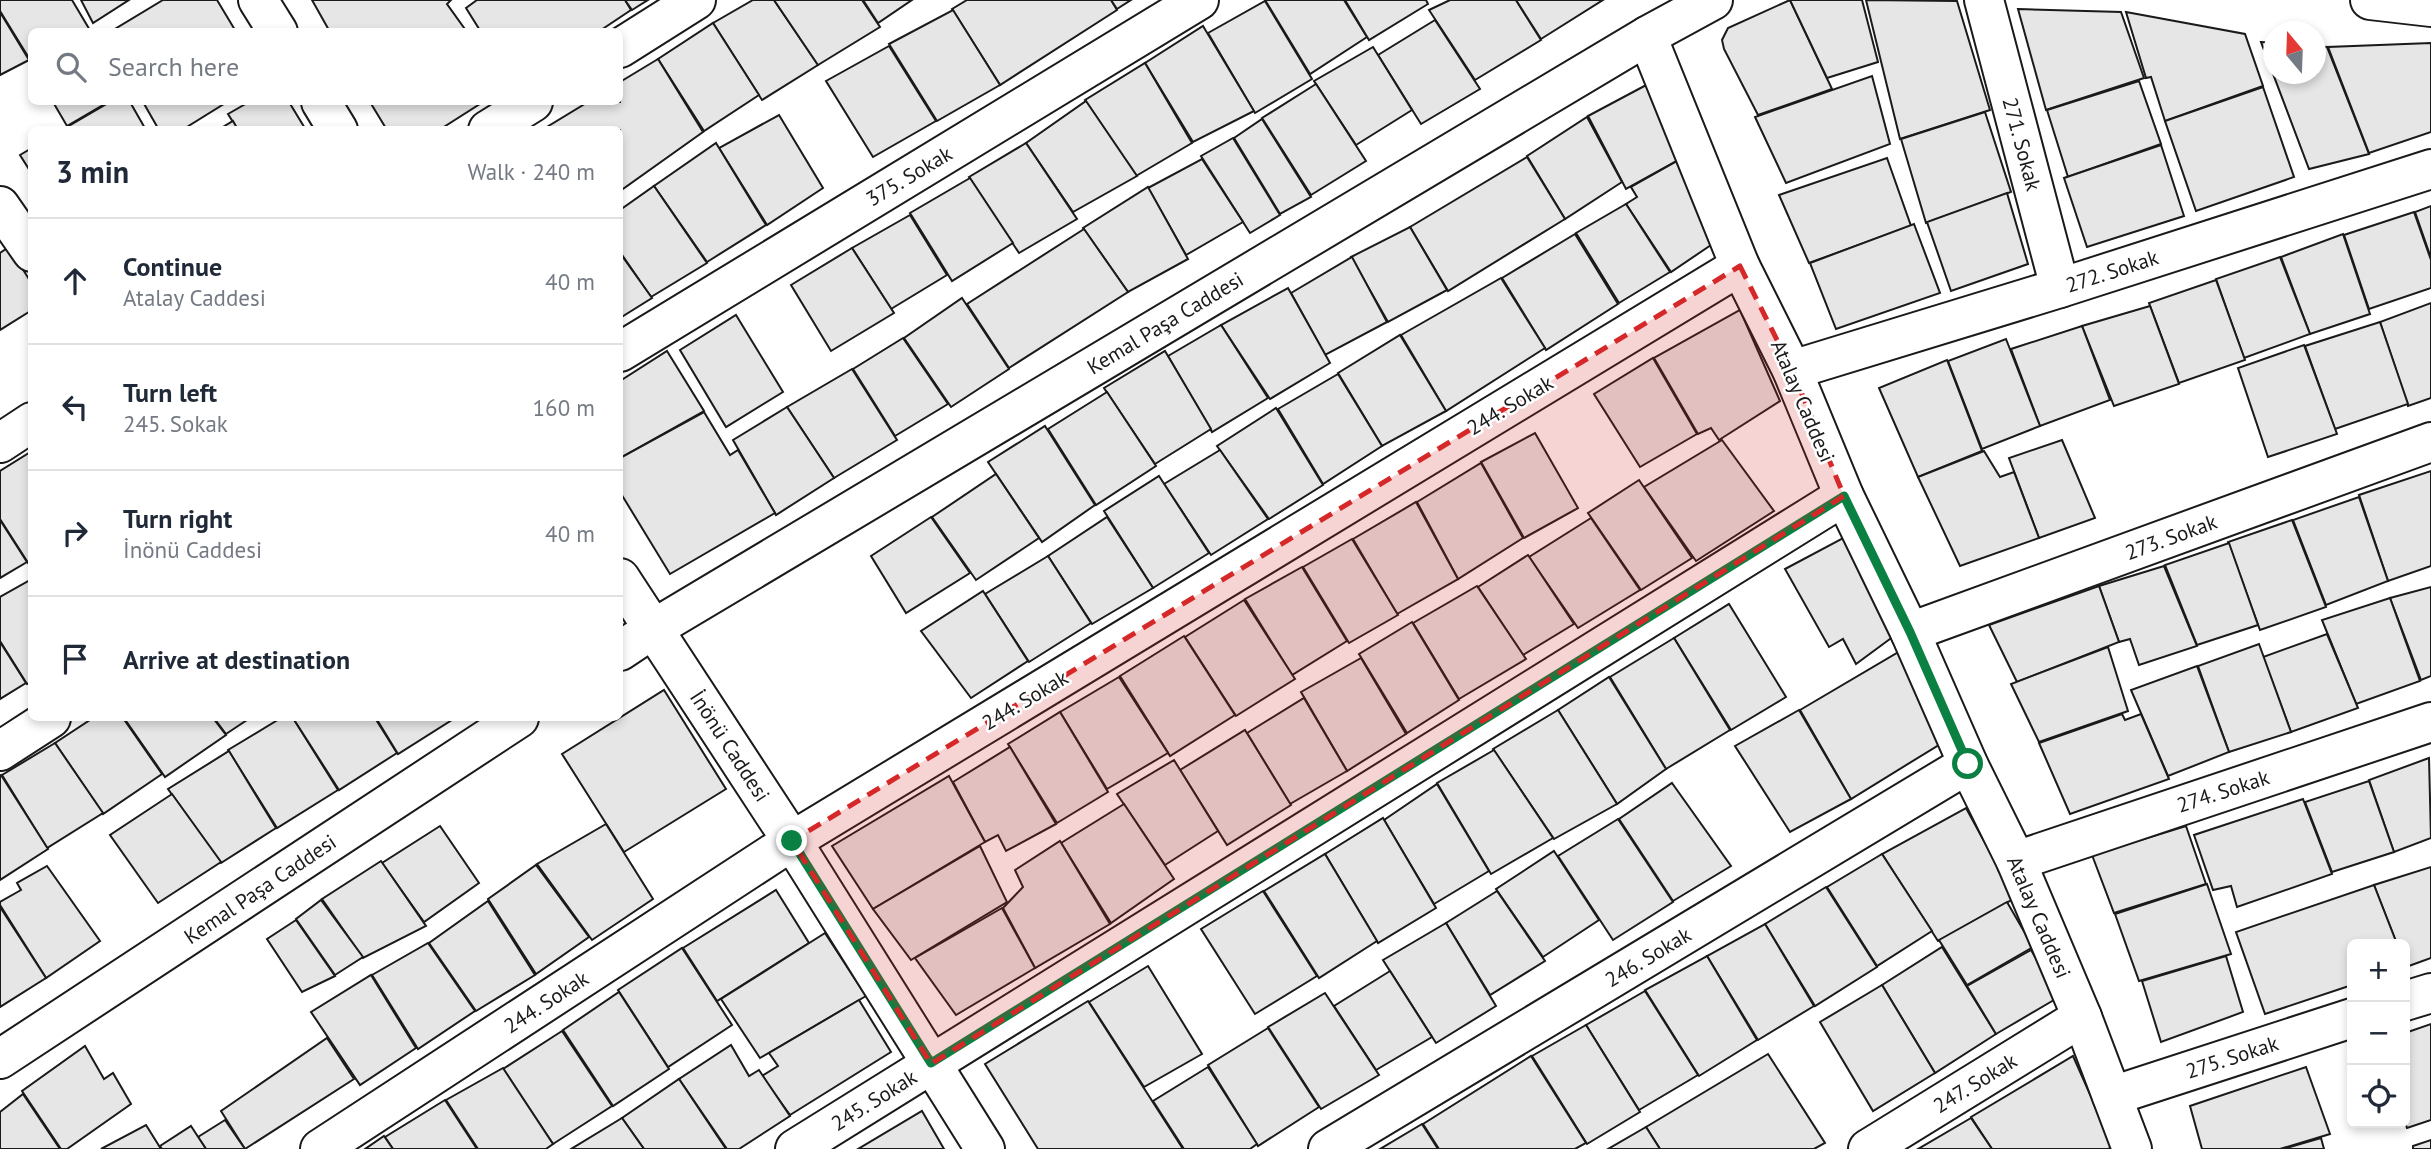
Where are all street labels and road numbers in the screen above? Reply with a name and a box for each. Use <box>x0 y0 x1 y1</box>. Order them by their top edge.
street label: 271. Sokak <box>1997 94 2047 194</box>
street label: 375. Sokak <box>861 140 957 212</box>
street label: 272. Sokak <box>2062 243 2162 299</box>
street label: Kemal Paşa Caddesi <box>1082 266 1248 380</box>
street label: Atalay Caddesi <box>1765 336 1841 466</box>
street label: 244. Sokak <box>1462 369 1558 441</box>
street label: 273. Sokak <box>2121 508 2221 566</box>
street label: 244. Sokak <box>977 664 1073 736</box>
street label: İnönü Caddesi <box>684 685 776 807</box>
street label: 274. Sokak <box>2173 763 2273 819</box>
street label: Kemal Paşa Caddesi <box>179 828 341 950</box>
street label: Atalay Caddesi <box>2001 852 2077 982</box>
street label: 246. Sokak <box>1600 921 1696 993</box>
street label: 244. Sokak <box>498 965 594 1039</box>
street label: 275. Sokak <box>2182 1029 2282 1085</box>
street label: 247. Sokak <box>1928 1047 2022 1119</box>
street label: 245. Sokak <box>826 1063 922 1137</box>

